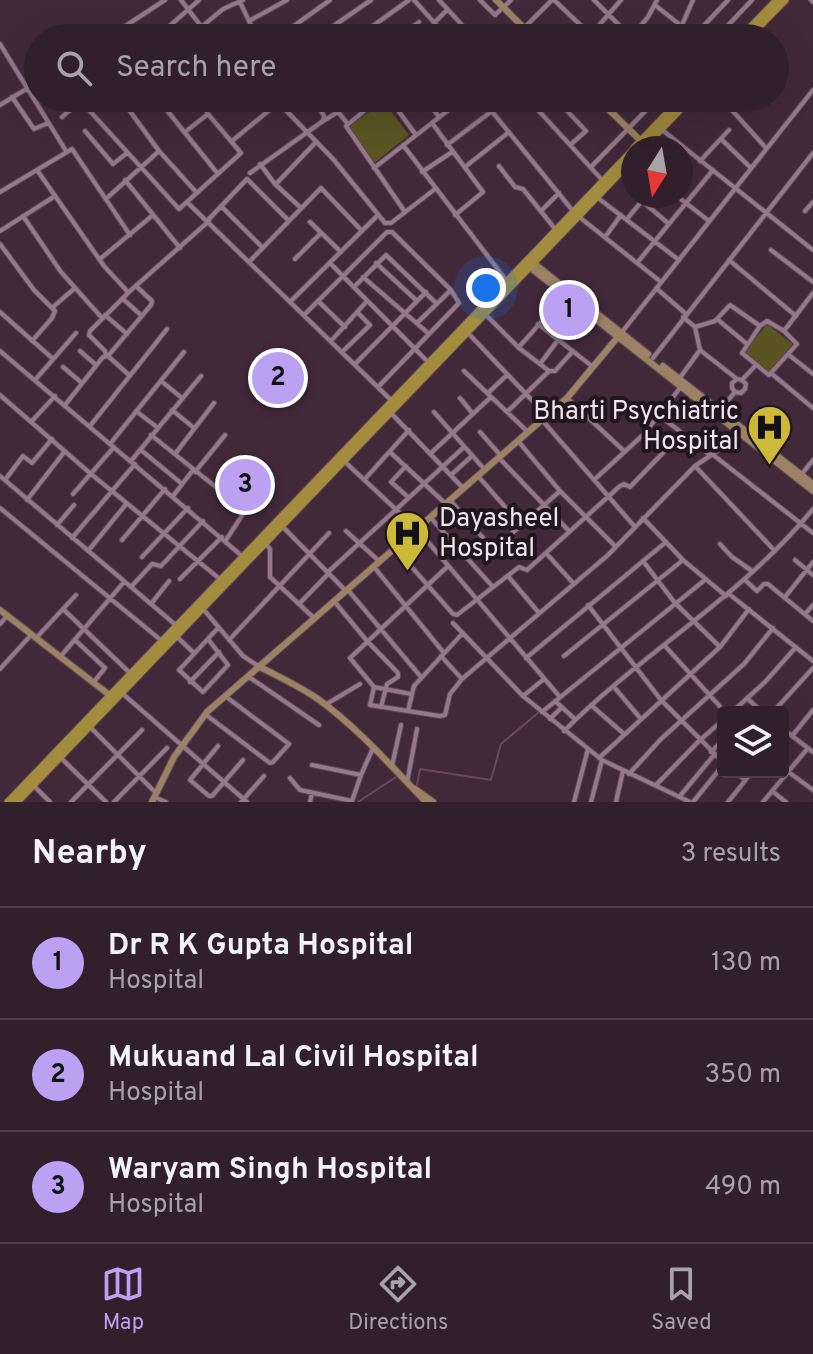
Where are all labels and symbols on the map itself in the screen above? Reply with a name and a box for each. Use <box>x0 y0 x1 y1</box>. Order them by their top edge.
north arrow <box>621 136 693 208</box>
your location <box>466 268 506 308</box>
pin: 1 <box>543 280 595 340</box>
pin: 2 <box>252 348 304 408</box>
place label: Bharti Psychiatric Hospital <box>533 396 739 459</box>
hospital icon: Bharti Psychiatric Hospital <box>746 403 794 466</box>
pin: 3 <box>219 455 271 515</box>
place label: Dayasheel Hospital <box>439 503 559 566</box>
hospital icon: Dayasheel Hospital <box>384 510 432 573</box>

